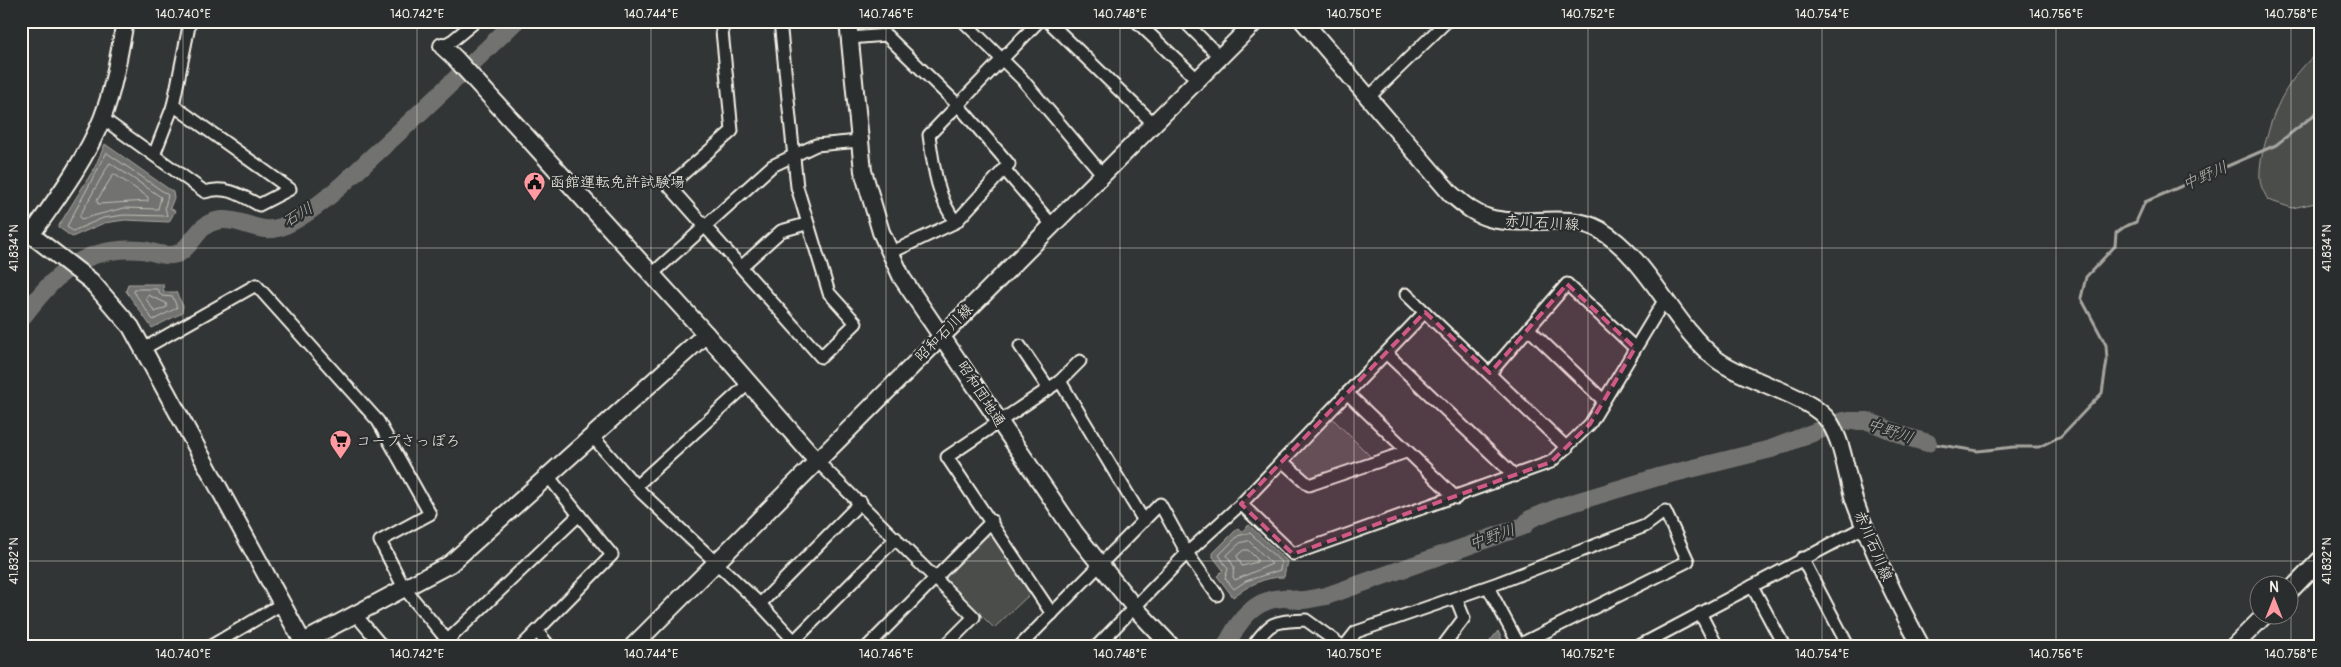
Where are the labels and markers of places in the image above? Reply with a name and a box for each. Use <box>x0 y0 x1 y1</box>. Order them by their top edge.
public building icon: 函館運転免許試験場 <box>522 170 546 201</box>
place label: 函館運転免許試験場 <box>550 173 685 192</box>
supermarket icon: コープさっぽろ <box>328 429 352 460</box>
place label: コープさっぽろ <box>356 432 460 451</box>

